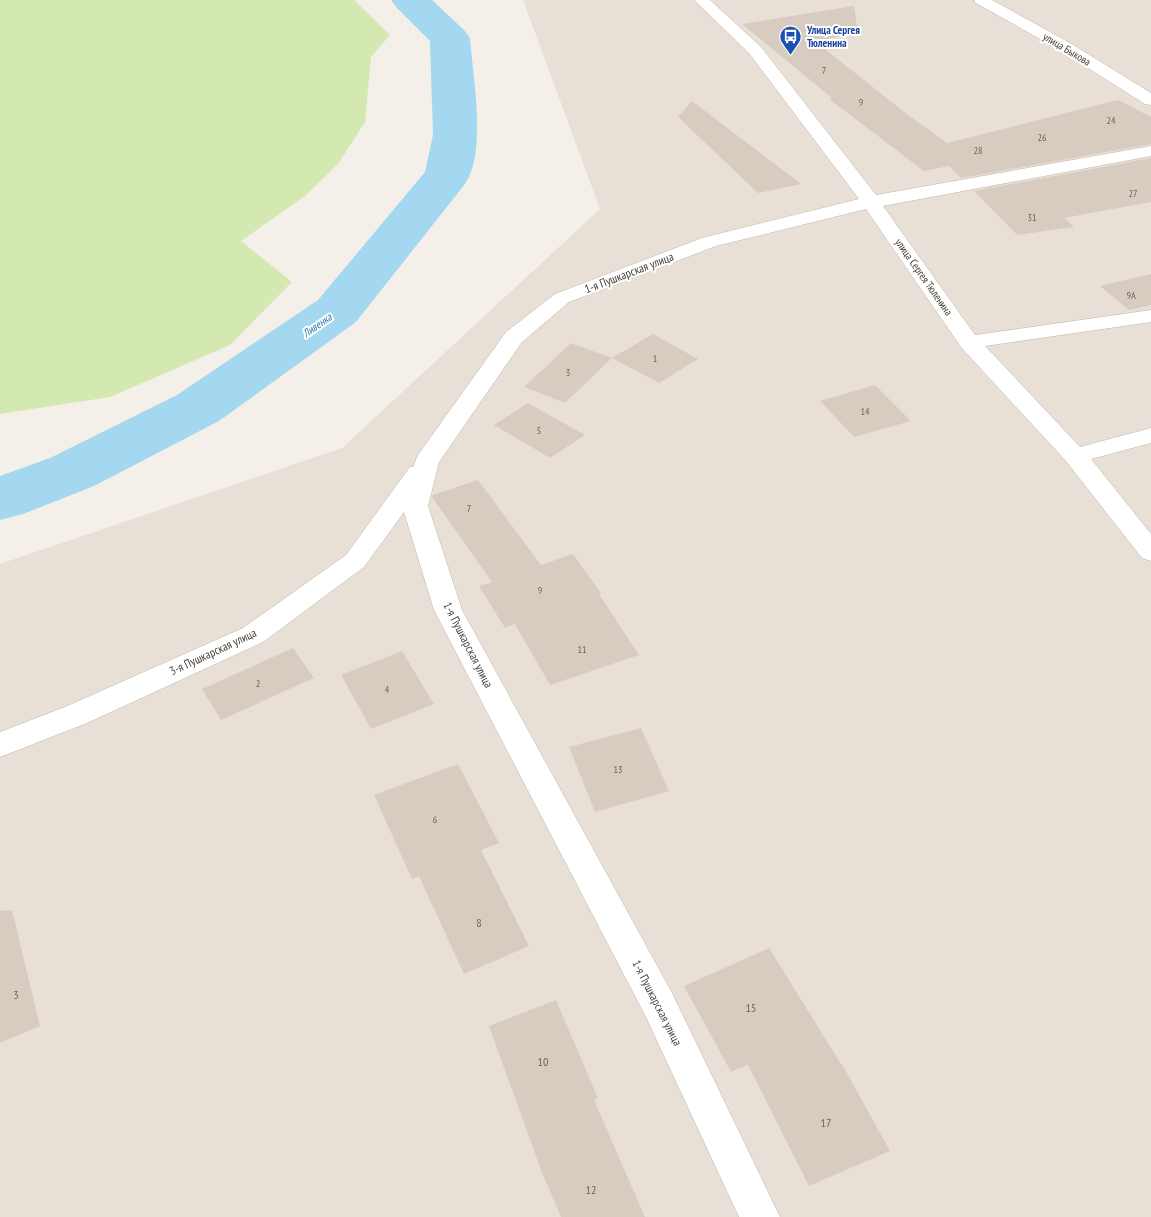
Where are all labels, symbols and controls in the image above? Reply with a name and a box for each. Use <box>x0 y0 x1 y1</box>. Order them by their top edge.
place label: Улица Сергея Тюленина <box>806 23 860 50</box>
bus stop icon: Улица Сергея Тюленина <box>779 24 803 55</box>
street label: улица Быкова <box>1040 29 1094 69</box>
house number: 7 <box>822 64 826 77</box>
house number: 9 <box>859 96 863 109</box>
house number: 24 <box>1107 114 1116 127</box>
house number: 26 <box>1038 131 1047 144</box>
house number: 28 <box>974 144 983 157</box>
house number: 27 <box>1129 187 1138 200</box>
house number: 31 <box>1028 211 1037 224</box>
street label: улица Сергея Тюленина <box>892 236 956 318</box>
street label: 1-я Пушкарская улица <box>582 249 676 296</box>
house number: 9А <box>1126 289 1136 302</box>
water label: Ливенка <box>299 310 335 341</box>
house number: 1 <box>653 352 657 365</box>
house number: 3 <box>566 366 570 379</box>
house number: 14 <box>861 405 870 418</box>
house number: 5 <box>537 424 541 437</box>
house number: 7 <box>467 502 471 515</box>
house number: 9 <box>538 584 542 597</box>
street label: 1-я Пушкарская улица <box>440 599 497 690</box>
street label: 3-я Пушкарская улица <box>167 625 259 678</box>
house number: 11 <box>578 643 587 656</box>
house number: 2 <box>256 677 260 690</box>
house number: 4 <box>385 683 390 696</box>
house number: 13 <box>614 763 623 776</box>
house number: 6 <box>433 813 438 826</box>
house number: 8 <box>476 915 482 930</box>
street label: 1-я Пушкарская улица <box>629 957 686 1048</box>
house number: 3 <box>13 987 19 1002</box>
house number: 15 <box>746 1000 756 1015</box>
house number: 10 <box>538 1054 548 1069</box>
house number: 17 <box>821 1115 831 1130</box>
house number: 12 <box>586 1182 596 1197</box>

